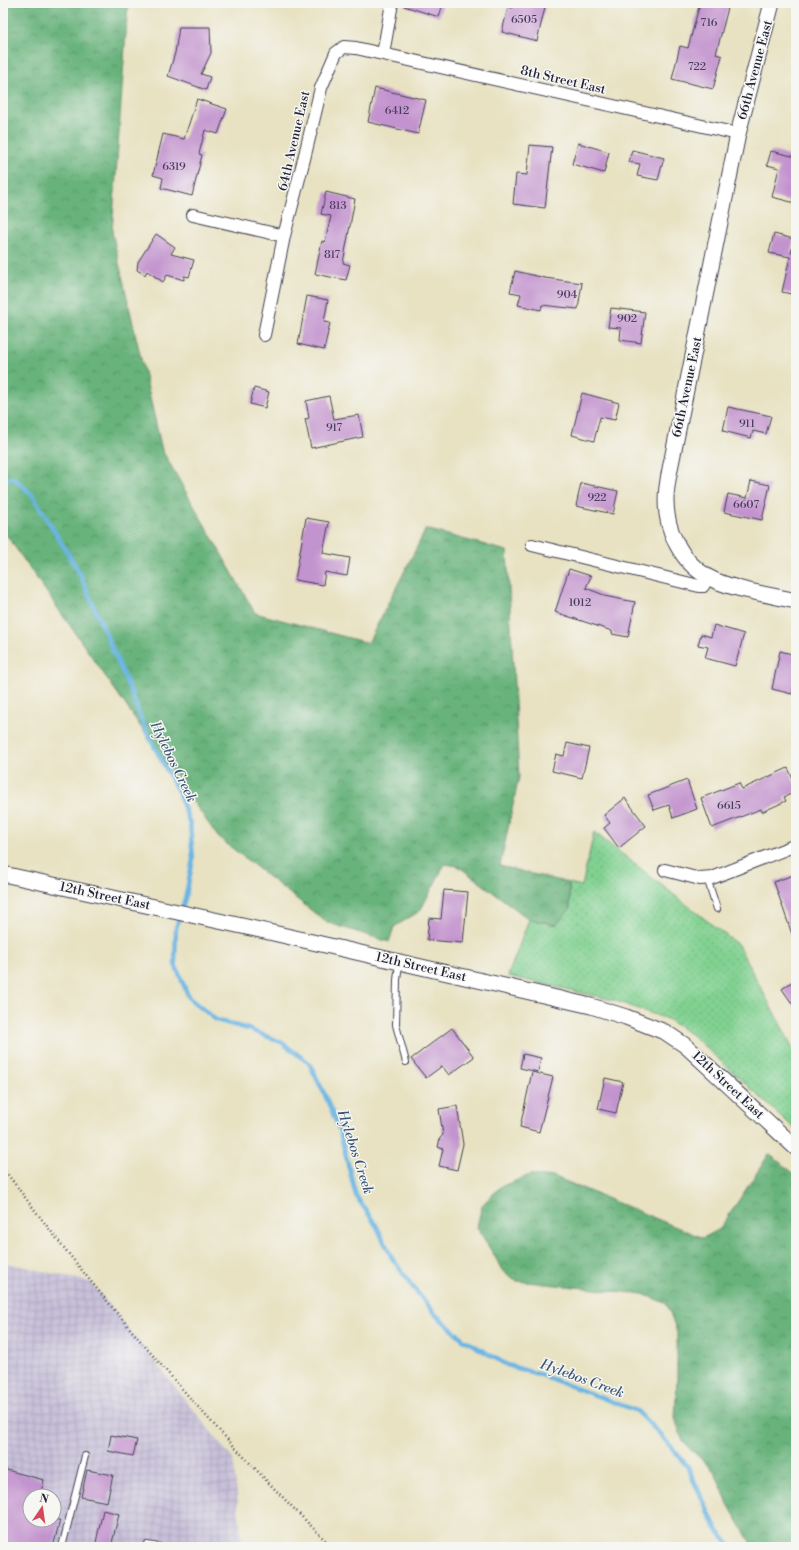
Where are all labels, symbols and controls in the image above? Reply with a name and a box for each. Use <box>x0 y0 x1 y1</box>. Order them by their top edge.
house number: 6505 <box>511 13 537 27</box>
house number: 716 <box>701 16 718 30</box>
street label: 66th Avenue East <box>734 18 776 122</box>
house number: 722 <box>688 60 706 74</box>
street label: 8th Street East <box>519 62 608 98</box>
street label: 64th Avenue East <box>275 89 313 193</box>
house number: 6412 <box>385 104 409 118</box>
house number: 6319 <box>162 160 186 174</box>
house number: 813 <box>329 199 347 213</box>
house number: 817 <box>324 248 341 262</box>
house number: 904 <box>557 288 578 302</box>
house number: 902 <box>617 312 637 326</box>
street label: 66th Avenue East <box>669 335 706 439</box>
house number: 911 <box>739 417 755 431</box>
house number: 917 <box>326 421 342 435</box>
house number: 922 <box>587 491 607 505</box>
house number: 6607 <box>733 498 759 512</box>
house number: 1012 <box>569 596 591 610</box>
water label: Hylebos Creek <box>145 718 200 805</box>
house number: 6615 <box>717 799 741 813</box>
street label: 12th Street East <box>58 879 152 914</box>
street label: 12th Street East <box>374 949 468 985</box>
street label: 12th Street East <box>689 1048 768 1123</box>
water label: Hylebos Creek <box>333 1106 377 1197</box>
water label: Hylebos Creek <box>537 1355 626 1402</box>
north arrow <box>22 1488 62 1528</box>
text: N <box>38 1491 50 1507</box>

